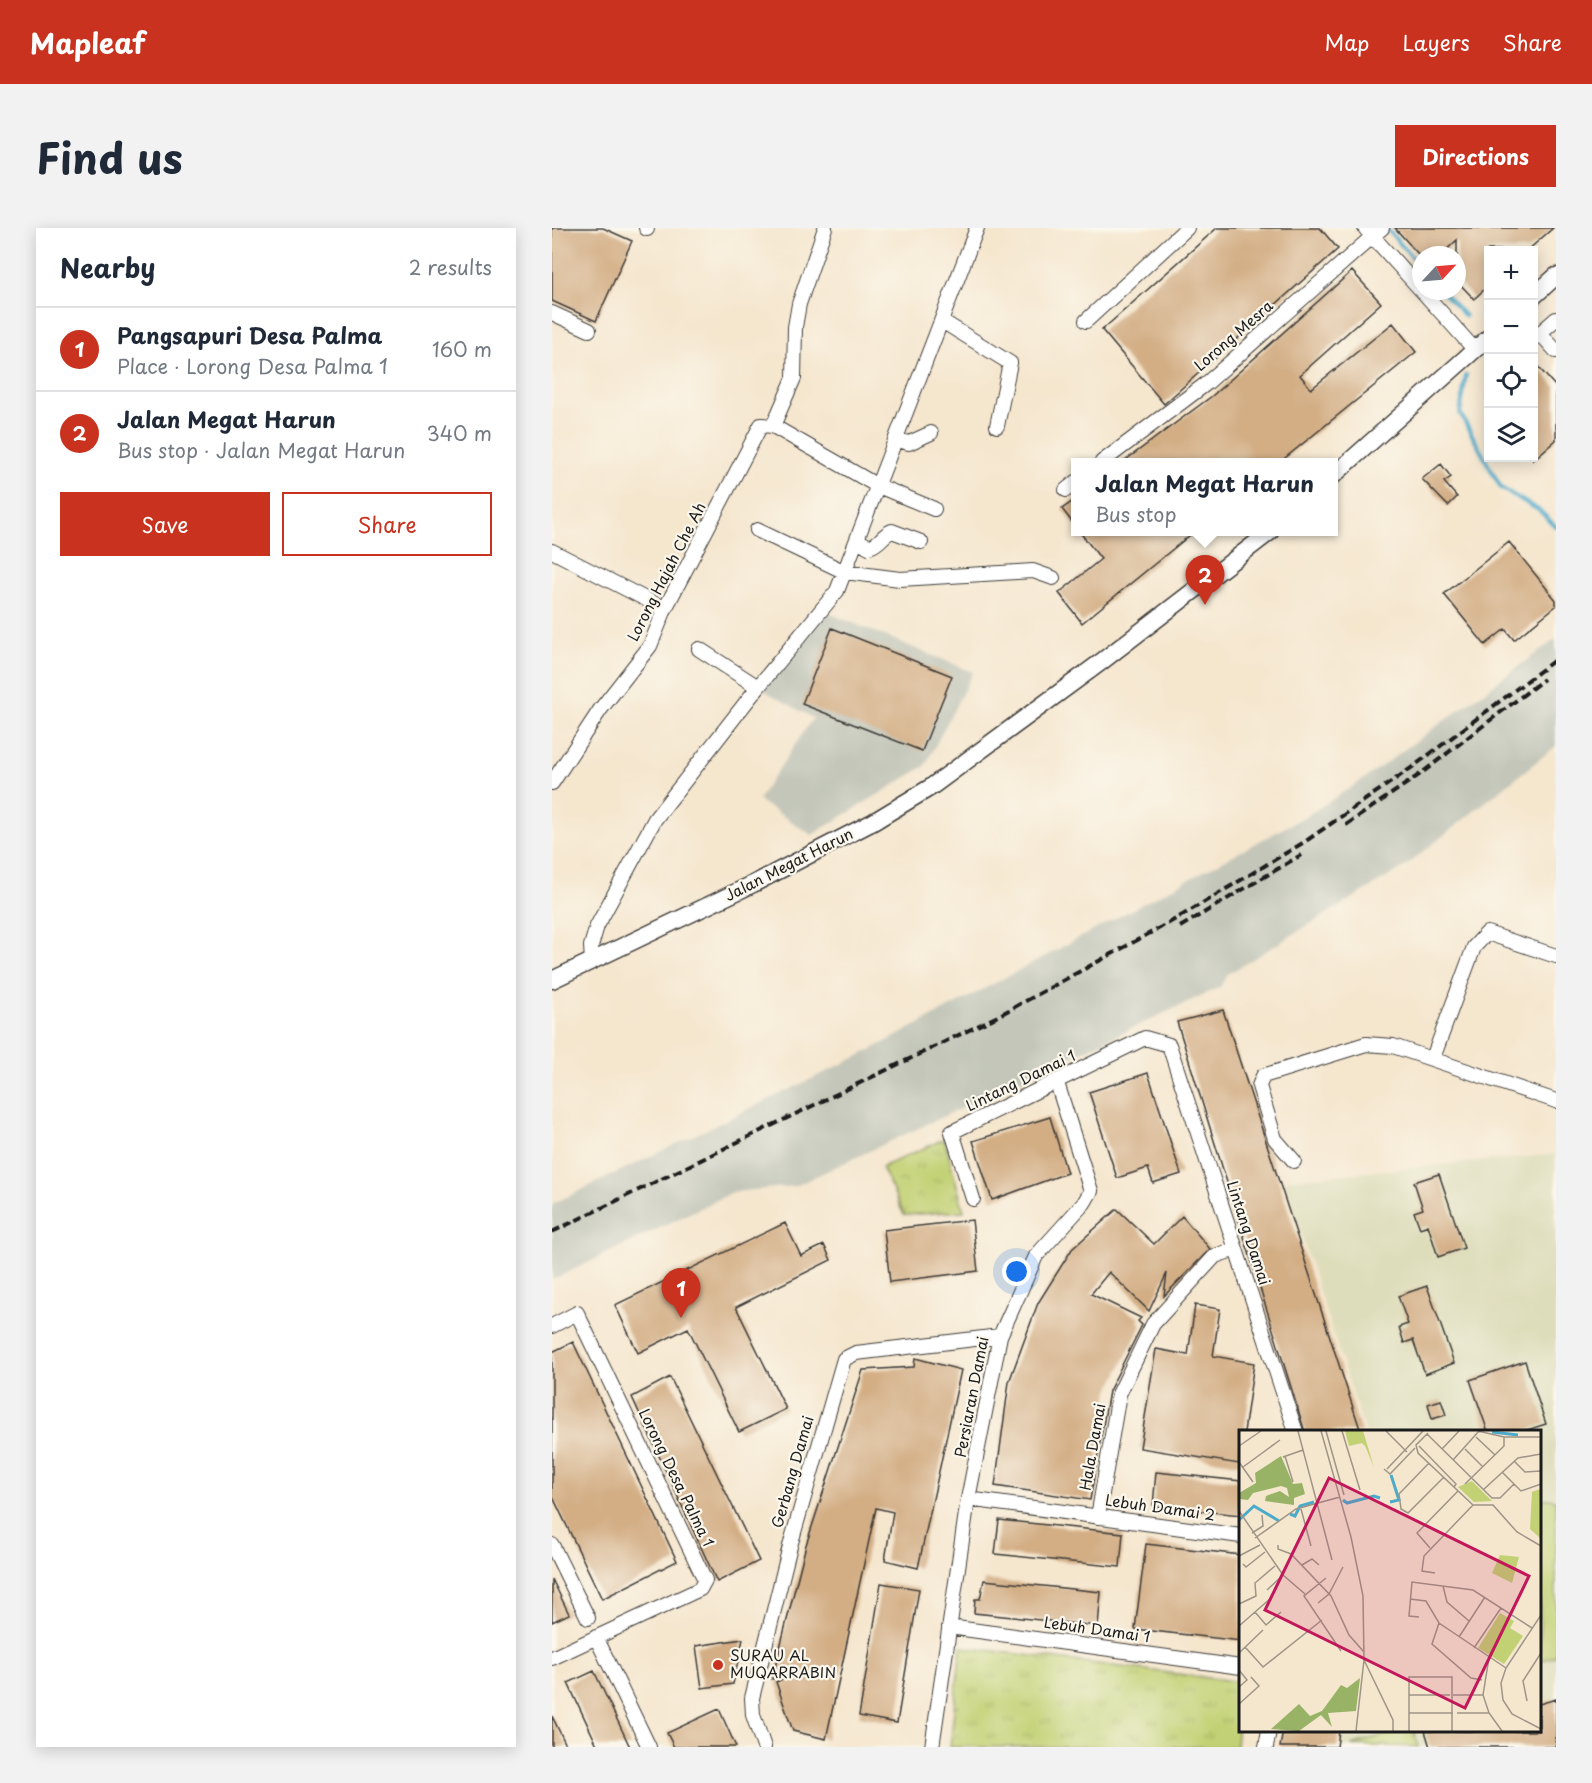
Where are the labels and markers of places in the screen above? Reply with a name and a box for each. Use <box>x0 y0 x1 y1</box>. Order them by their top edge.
pin: 2 <box>1186 556 1224 605</box>
pin: 1 <box>662 1268 700 1318</box>
place label: SURAU AL MUQARRABIN <box>730 1643 836 1683</box>
marker: SURAU AL MUQARRABIN <box>711 1658 725 1672</box>

